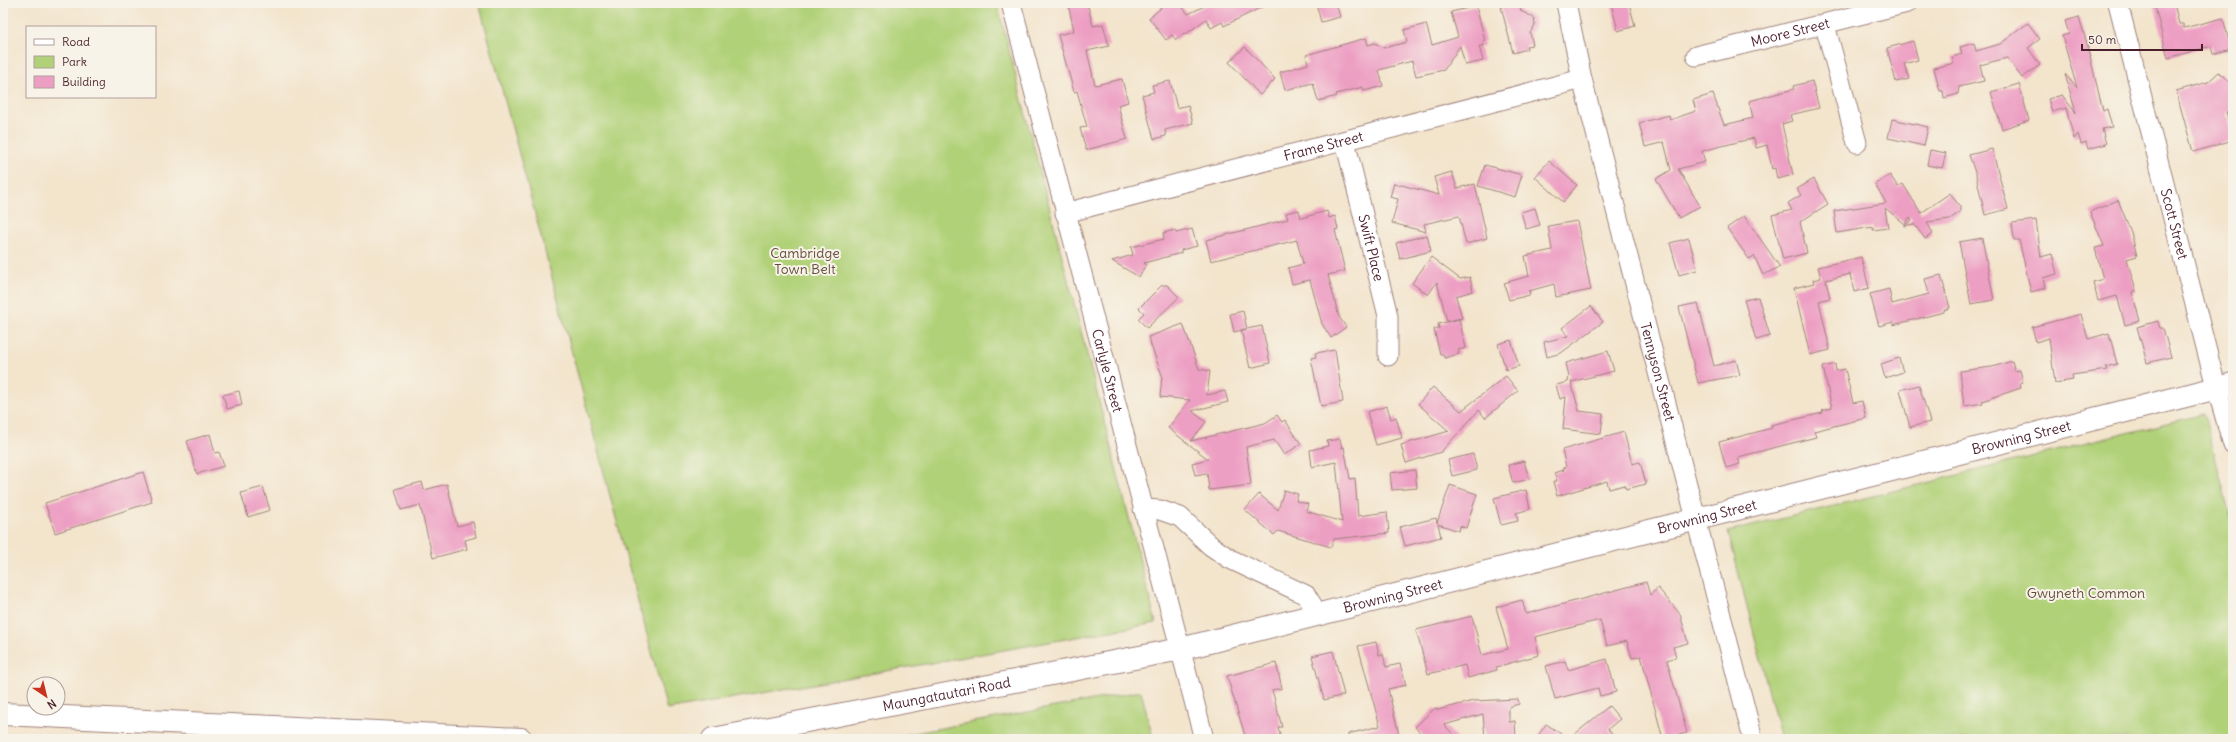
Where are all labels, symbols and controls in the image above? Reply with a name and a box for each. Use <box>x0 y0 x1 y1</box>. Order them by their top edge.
street label: Moore Street <box>1749 14 1832 51</box>
legend <box>26 26 156 98</box>
scale bar <box>2082 26 2202 52</box>
text: 50 m <box>2088 32 2117 47</box>
text: Road <box>62 34 90 49</box>
text: Park <box>62 54 87 69</box>
text: Building <box>62 74 106 89</box>
street label: Frame Street <box>1282 127 1365 165</box>
street label: Scott Street <box>2157 186 2192 262</box>
street label: Swift Place <box>1354 212 1388 283</box>
park label: Cambridge Town Belt <box>770 244 840 278</box>
street label: Tennyson Street <box>1636 320 1679 423</box>
street label: Carlyle Street <box>1088 327 1127 414</box>
street label: Browning Street <box>1970 416 2073 458</box>
street label: Browning Street <box>1656 495 1759 538</box>
street label: Browning Street <box>1341 574 1445 617</box>
park label: Gwyneth Common <box>2027 584 2145 602</box>
street label: Maungatautari Road <box>881 673 1012 715</box>
north arrow <box>26 676 66 716</box>
text: N <box>45 696 59 712</box>

